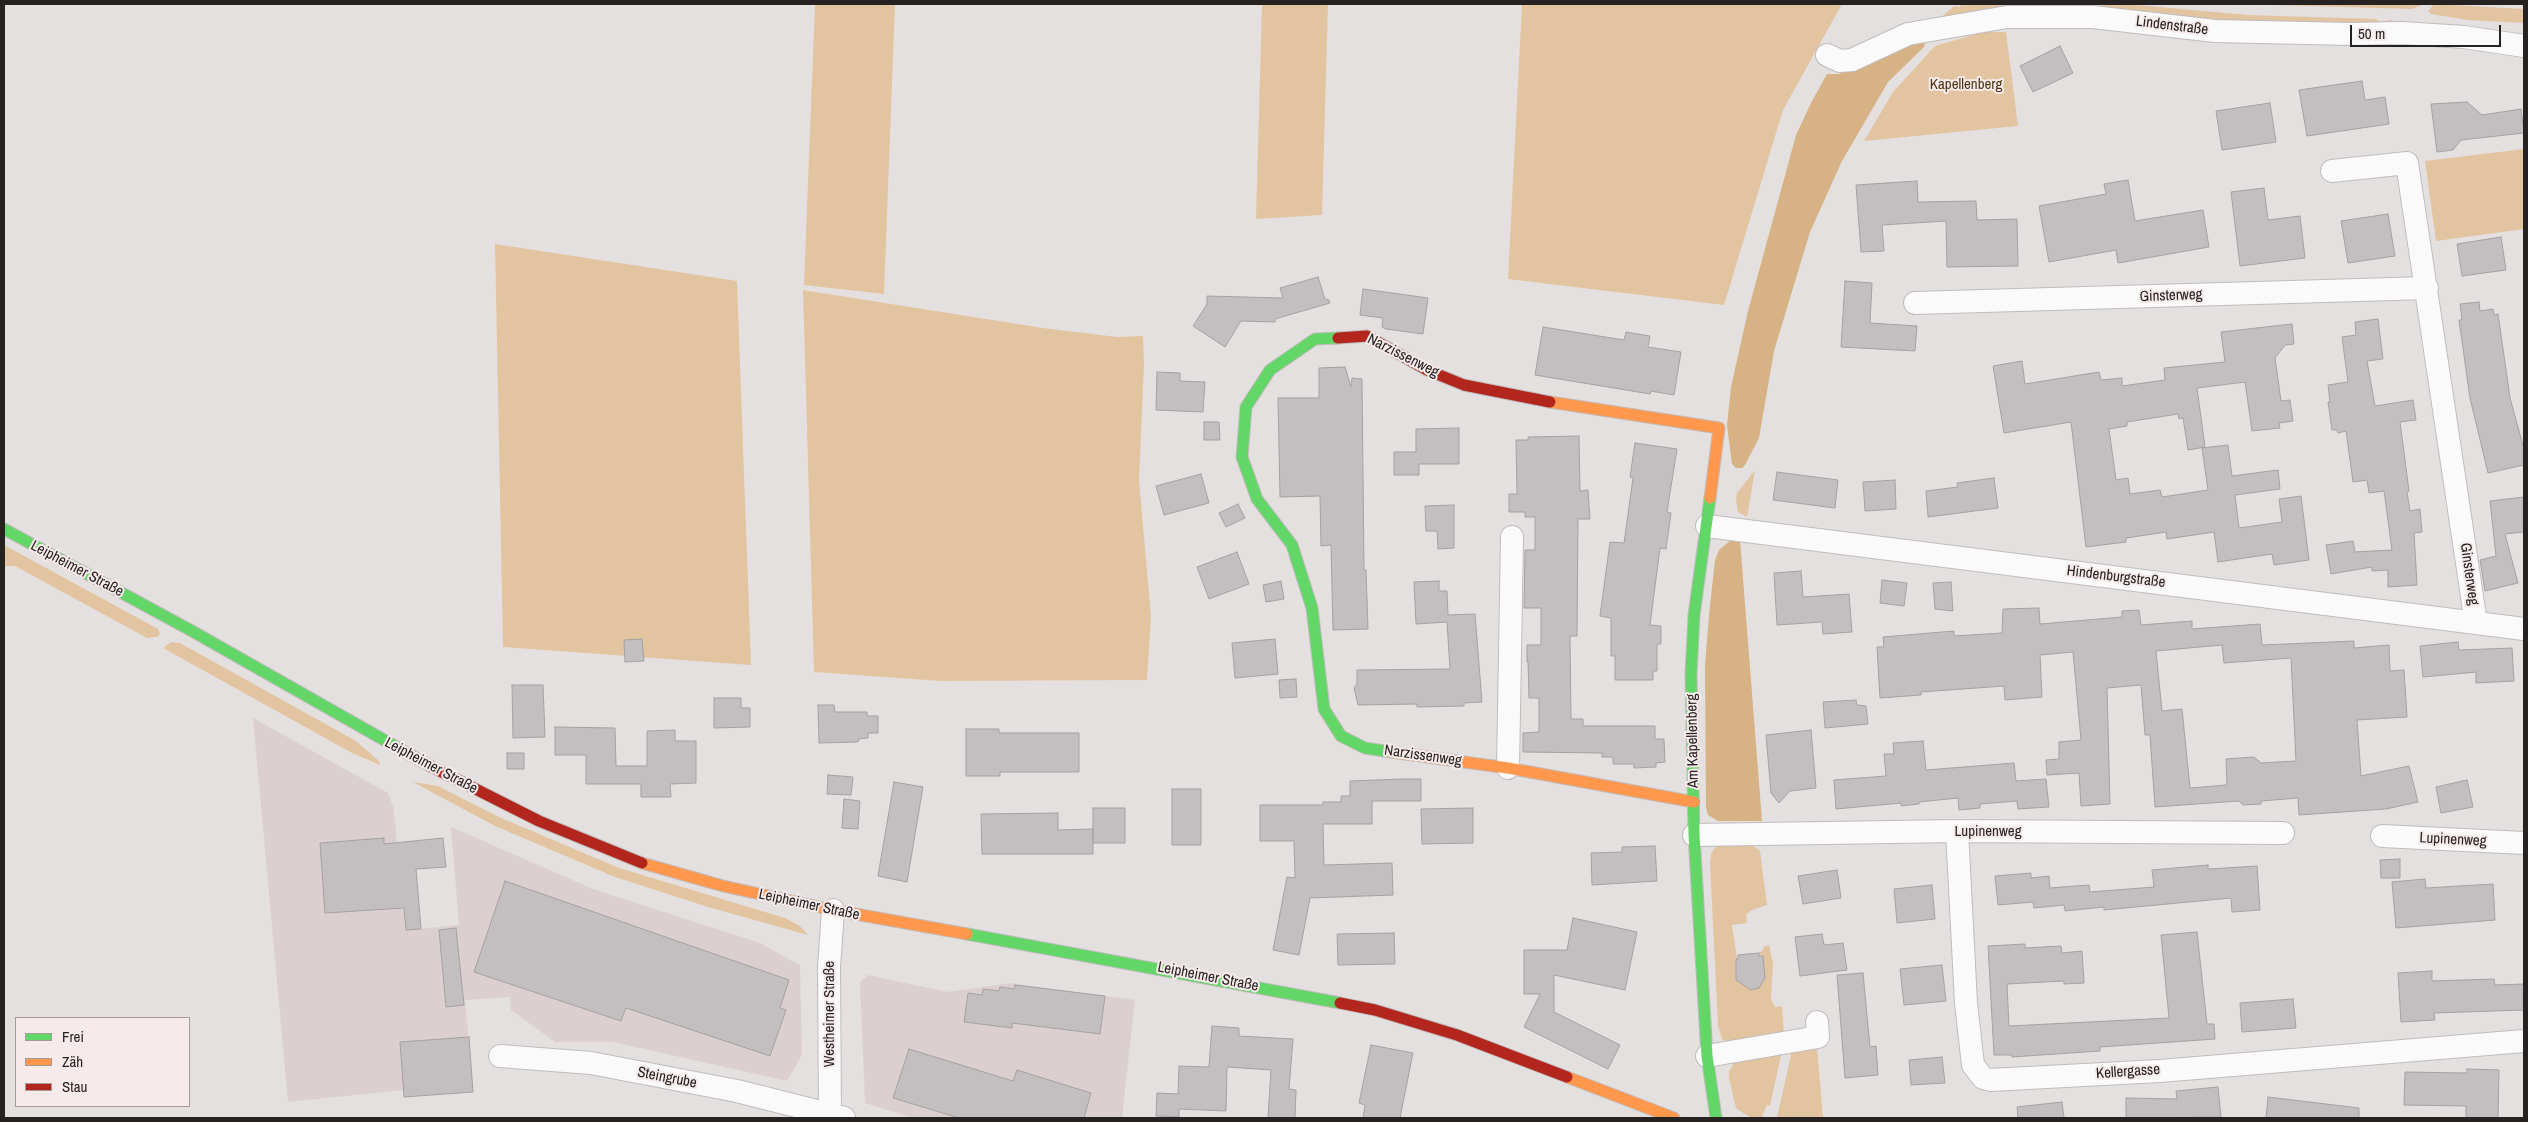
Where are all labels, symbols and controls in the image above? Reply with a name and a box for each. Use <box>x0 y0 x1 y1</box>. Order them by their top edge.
street label: Lindenstraße <box>2135 13 2209 39</box>
scale bar <box>2353 15 2504 47</box>
text: 50 m <box>2358 23 2385 44</box>
park label: Kapellenberg <box>1930 76 2002 94</box>
street label: Ginsterweg <box>2139 286 2203 306</box>
street label: Narzissenweg <box>1364 330 1442 382</box>
street label: Leipheimer Straße <box>27 537 127 601</box>
street label: Ginsterweg <box>2456 542 2482 606</box>
street label: Hindenburgstraße <box>2066 562 2166 592</box>
street label: Am Kapellenberg <box>1683 694 1703 788</box>
street label: Leipheimer Straße <box>381 734 481 798</box>
street label: Narzissenweg <box>1383 742 1463 770</box>
street label: Lupinenweg <box>1954 823 2022 841</box>
street label: Lupinenweg <box>2419 829 2487 851</box>
street label: Leipheimer Straße <box>757 886 861 924</box>
street label: Leipheimer Straße <box>1156 958 1260 996</box>
street label: Westheimer Straße <box>821 961 839 1067</box>
legend <box>15 1017 190 1107</box>
text: Frei <box>62 1026 84 1047</box>
text: Zäh <box>62 1051 83 1072</box>
street label: Kellergasse <box>2095 1061 2161 1083</box>
street label: Steingrube <box>636 1063 698 1093</box>
text: Stau <box>62 1076 87 1097</box>

